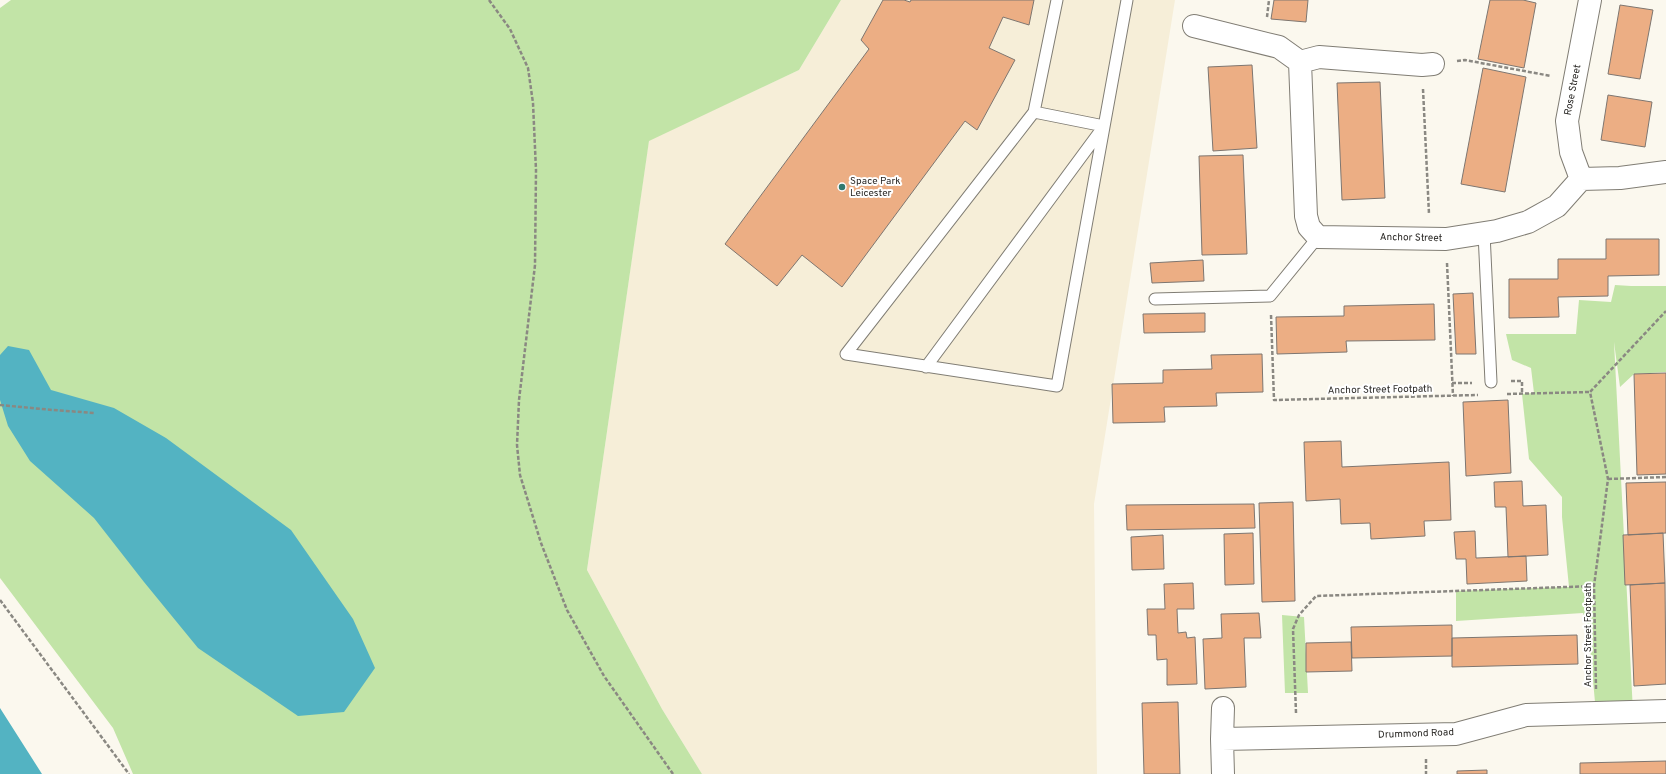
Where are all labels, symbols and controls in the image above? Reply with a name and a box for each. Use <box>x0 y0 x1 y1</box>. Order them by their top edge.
street label: Rose Street <box>1562 63 1584 117</box>
place label: Space Park Leicester <box>850 175 901 200</box>
marker: Space Park Leicester <box>837 182 847 192</box>
street label: Anchor Street <box>1380 231 1443 245</box>
street label: Anchor Street Footpath <box>1328 383 1432 397</box>
street label: Anchor Street Footpath <box>1582 583 1595 687</box>
street label: Drummond Road <box>1378 726 1454 742</box>

